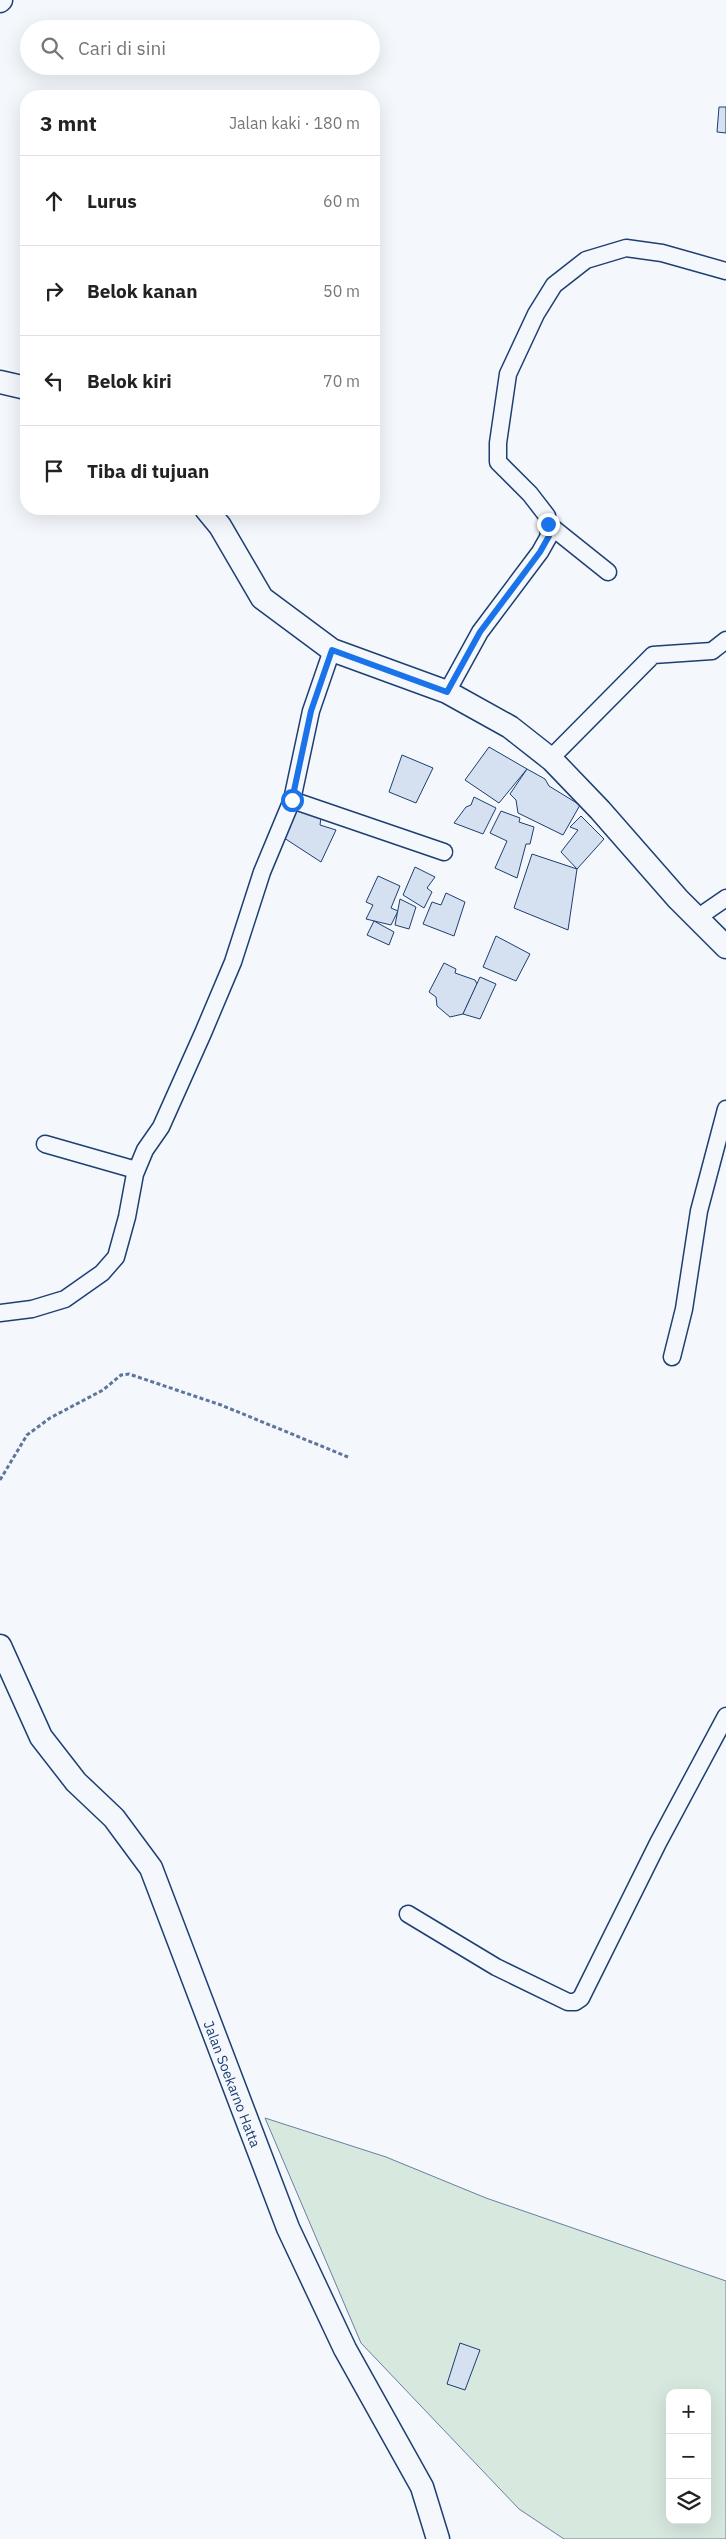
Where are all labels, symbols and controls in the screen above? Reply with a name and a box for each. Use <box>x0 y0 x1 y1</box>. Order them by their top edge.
search box <box>20 20 380 75</box>
icon: search <box>38 34 66 62</box>
text: Cari di sini <box>78 36 166 60</box>
text: 3 mnt <box>40 109 97 137</box>
text: Jalan kaki · 180 m <box>229 113 360 133</box>
icon: ahead <box>40 187 68 215</box>
text: Lurus <box>87 189 137 213</box>
text: 60 m <box>323 191 360 211</box>
icon: right <box>40 277 68 305</box>
text: Belok kanan <box>87 279 198 303</box>
text: 50 m <box>323 281 360 301</box>
icon: left <box>40 367 68 395</box>
text: Belok kiri <box>87 369 172 393</box>
text: 70 m <box>323 371 360 391</box>
icon: arrive <box>40 457 68 485</box>
text: Tiba di tujuan <box>87 459 209 483</box>
route end <box>537 513 560 536</box>
route start <box>281 789 304 812</box>
street label: Jalan Soekarno Hatta <box>200 2018 265 2150</box>
map controls <box>666 2389 711 2524</box>
button: + <box>666 2389 711 2434</box>
button: − <box>666 2434 711 2479</box>
button: layers <box>666 2479 711 2524</box>

